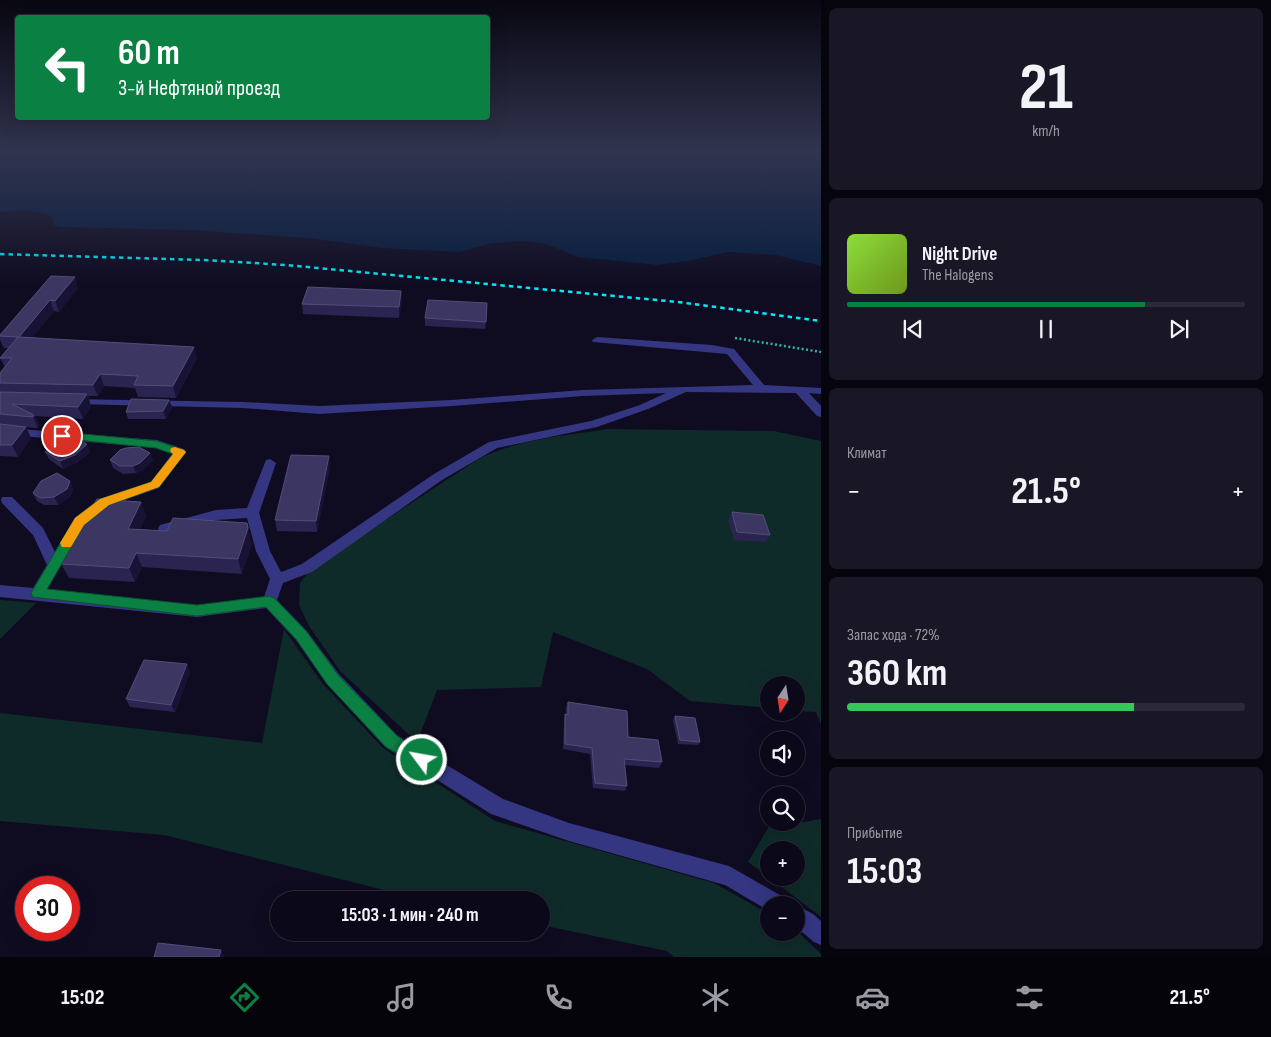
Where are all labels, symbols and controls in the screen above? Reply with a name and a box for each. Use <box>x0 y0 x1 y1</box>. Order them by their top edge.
text: 60 m <box>118 32 180 75</box>
icon: left <box>35 35 100 100</box>
text: 21 <box>1019 50 1073 128</box>
text: 3-й Нефтяной проезд <box>118 75 280 102</box>
text: km/h <box>1032 122 1060 141</box>
text: Night Drive <box>922 243 997 266</box>
text: The Halogens <box>922 266 993 285</box>
icon: previous <box>899 315 927 343</box>
icon: pause <box>1032 315 1060 343</box>
icon: next <box>1165 315 1193 343</box>
pin <box>41 415 83 457</box>
icon: arrive <box>48 422 76 450</box>
text: Климат <box>847 444 887 463</box>
text: 21.5° <box>1011 469 1081 514</box>
text: − <box>847 475 861 508</box>
text: + <box>1231 475 1245 508</box>
text: Запас хода · 72% <box>847 626 940 645</box>
text: 360 km <box>847 651 947 696</box>
north arrow <box>760 676 805 721</box>
map controls <box>760 676 805 941</box>
button: sound <box>760 731 805 776</box>
position arrow <box>395 733 447 785</box>
button: search <box>760 786 805 831</box>
text: Прибытие <box>847 824 902 843</box>
button: + <box>760 841 805 886</box>
text: 15:03 <box>847 849 922 894</box>
speed limit sign: 30 <box>15 876 80 941</box>
button: − <box>760 896 805 941</box>
text: 15:03 · 1 мин · 240 m <box>341 904 479 927</box>
icon: directions <box>227 980 262 1015</box>
icon: music <box>384 980 419 1015</box>
icon: phone <box>541 980 576 1015</box>
icon: climate <box>698 980 733 1015</box>
icon: car <box>855 980 890 1015</box>
icon: filters <box>1012 980 1047 1015</box>
text: 15:02 <box>61 984 104 1011</box>
text: 21.5° <box>1170 984 1210 1011</box>

